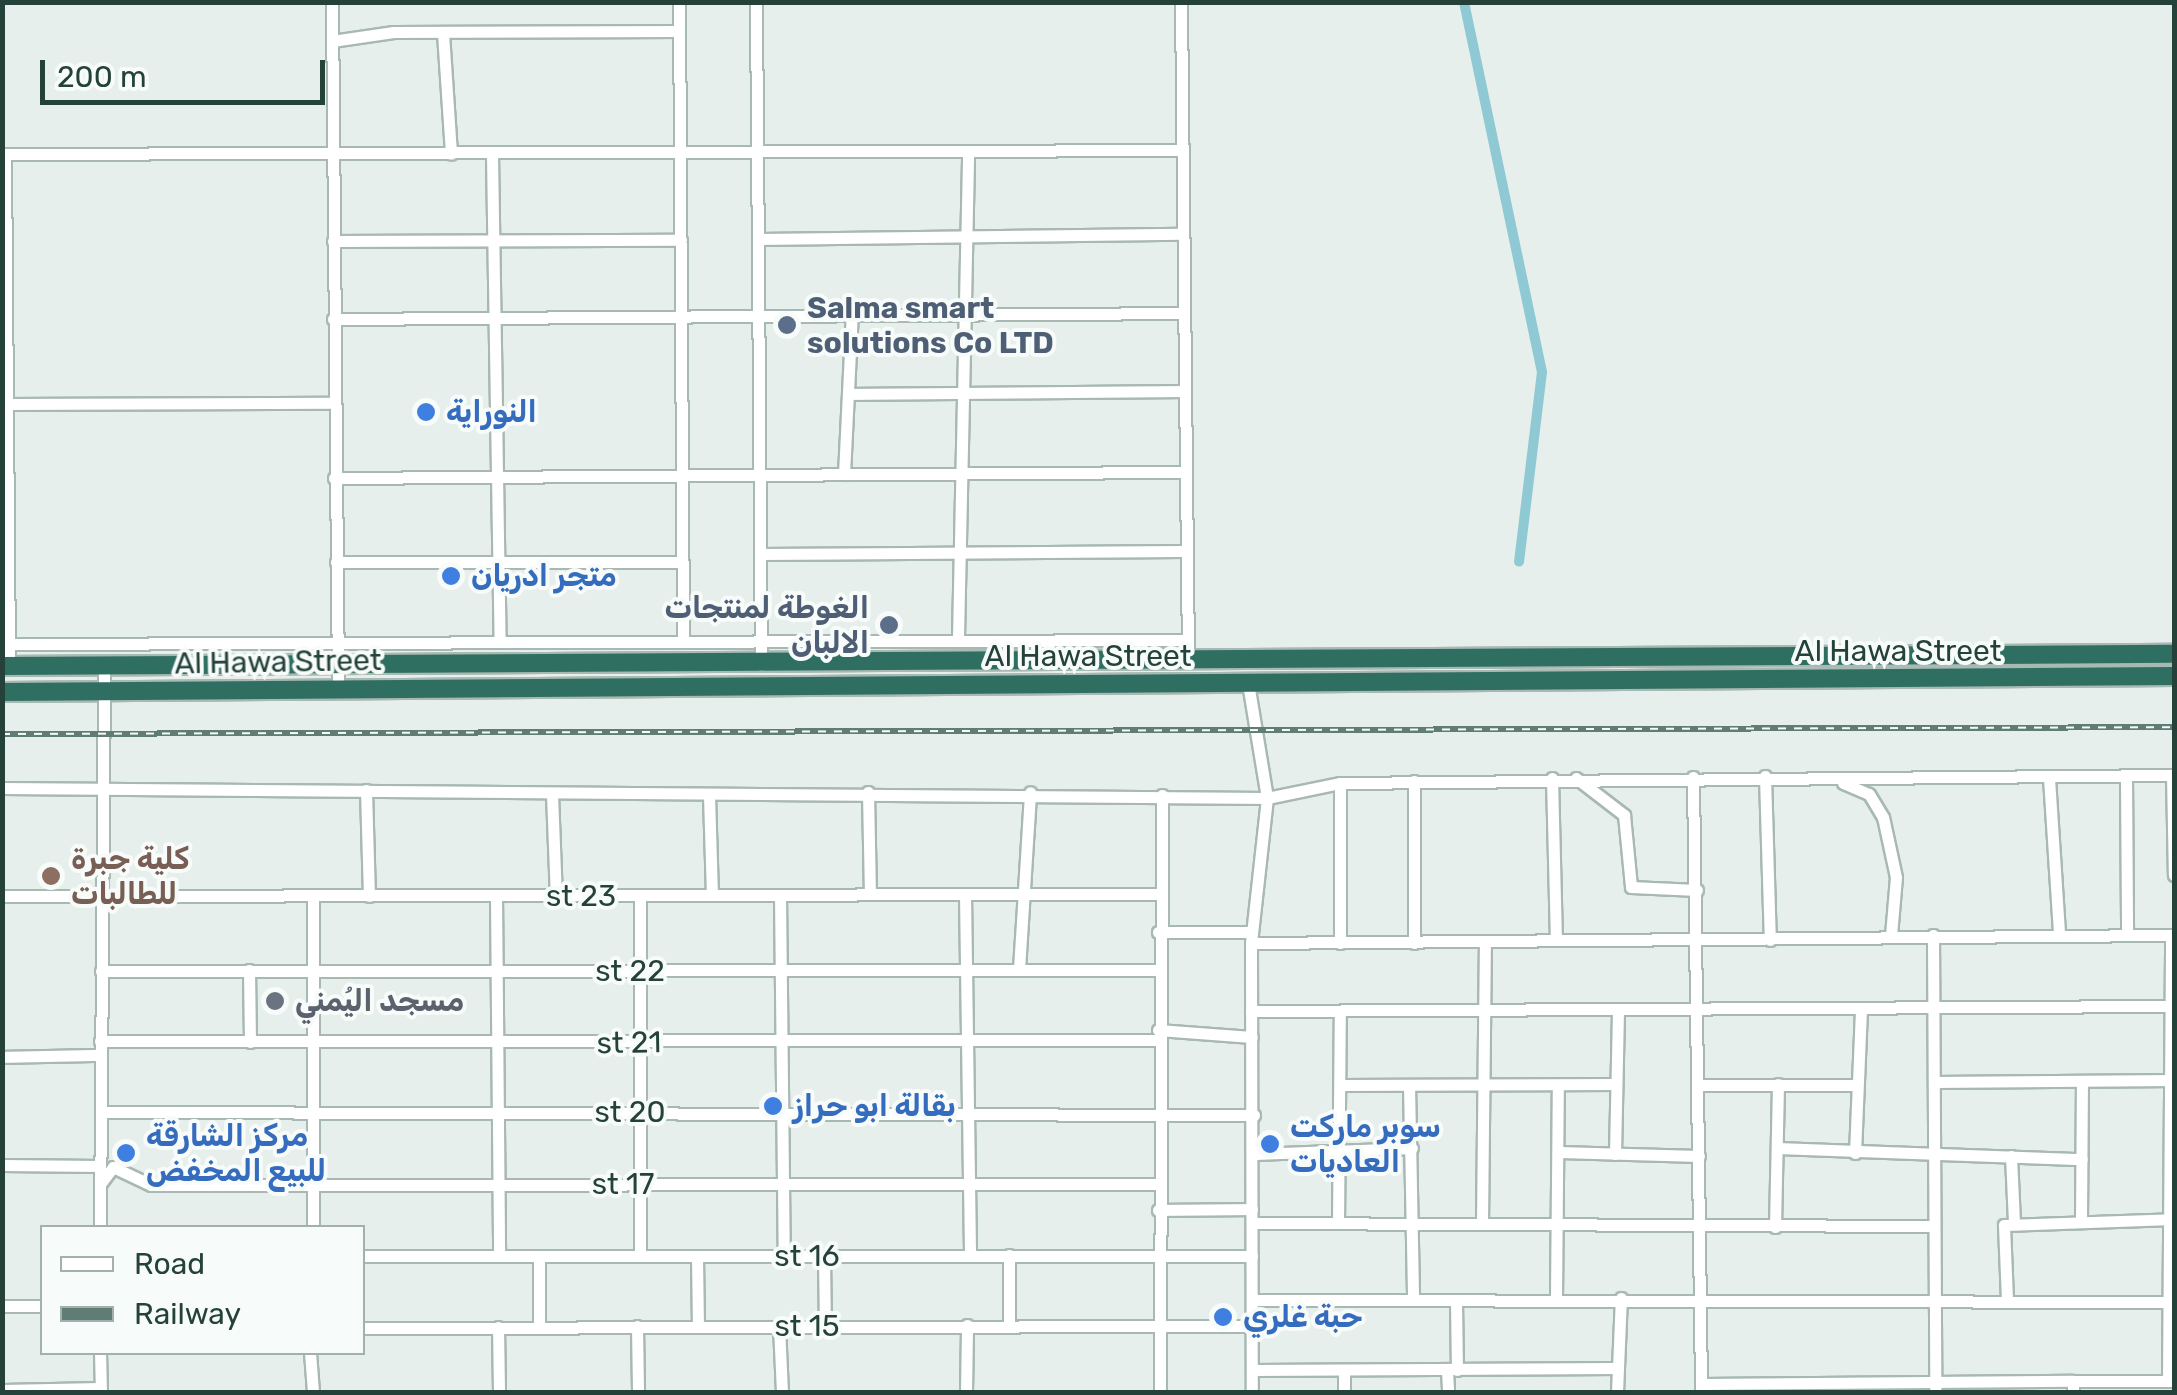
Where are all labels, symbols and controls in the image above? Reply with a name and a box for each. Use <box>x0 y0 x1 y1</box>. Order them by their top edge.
scale bar <box>45 40 330 102</box>
text: 200 m <box>57 59 147 95</box>
place label: Salma smart solutions Co LTD <box>807 290 1054 360</box>
marker: Salma smart solutions Co LTD <box>776 314 798 336</box>
place label: النوراية <box>446 394 537 430</box>
marker: النوراية <box>415 401 437 423</box>
place label: متجر ادريان <box>471 558 617 594</box>
marker: متجر ادريان <box>440 565 462 587</box>
place label: الغوطة لمنتجات الالبان <box>664 590 869 660</box>
marker: الغوطة لمنتجات الالبان <box>878 614 900 636</box>
street label: Al Hawa Street <box>1795 633 2001 669</box>
street label: Al Hawa Street <box>985 638 1191 674</box>
street label: Al Hawa Street <box>174 642 382 682</box>
place label: كلية جبرة للطالبات <box>71 841 189 912</box>
marker: كلية جبرة للطالبات <box>40 865 62 887</box>
street label: st 23 <box>546 878 616 914</box>
street label: st 22 <box>595 953 665 989</box>
place label: مسجد اليُمني <box>295 983 464 1019</box>
marker: مسجد اليُمني <box>264 990 286 1012</box>
street label: st 21 <box>596 1024 662 1062</box>
place label: بقالة ابو حراز <box>793 1088 956 1124</box>
street label: st 20 <box>594 1094 666 1130</box>
marker: بقالة ابو حراز <box>762 1095 784 1117</box>
place label: سوبر ماركت العاديات <box>1290 1109 1441 1180</box>
place label: مركز الشارقة للبيع المخفض <box>146 1118 326 1188</box>
marker: سوبر ماركت العاديات <box>1259 1133 1281 1155</box>
marker: مركز الشارقة للبيع المخفض <box>115 1142 137 1164</box>
street label: st 17 <box>592 1166 654 1202</box>
legend <box>40 1225 365 1355</box>
street label: st 16 <box>774 1238 840 1274</box>
text: Road <box>134 1246 205 1282</box>
text: Railway <box>134 1296 241 1332</box>
place label: حبة غلري <box>1243 1299 1363 1335</box>
marker: حبة غلري <box>1212 1306 1234 1328</box>
street label: st 15 <box>774 1308 840 1344</box>

